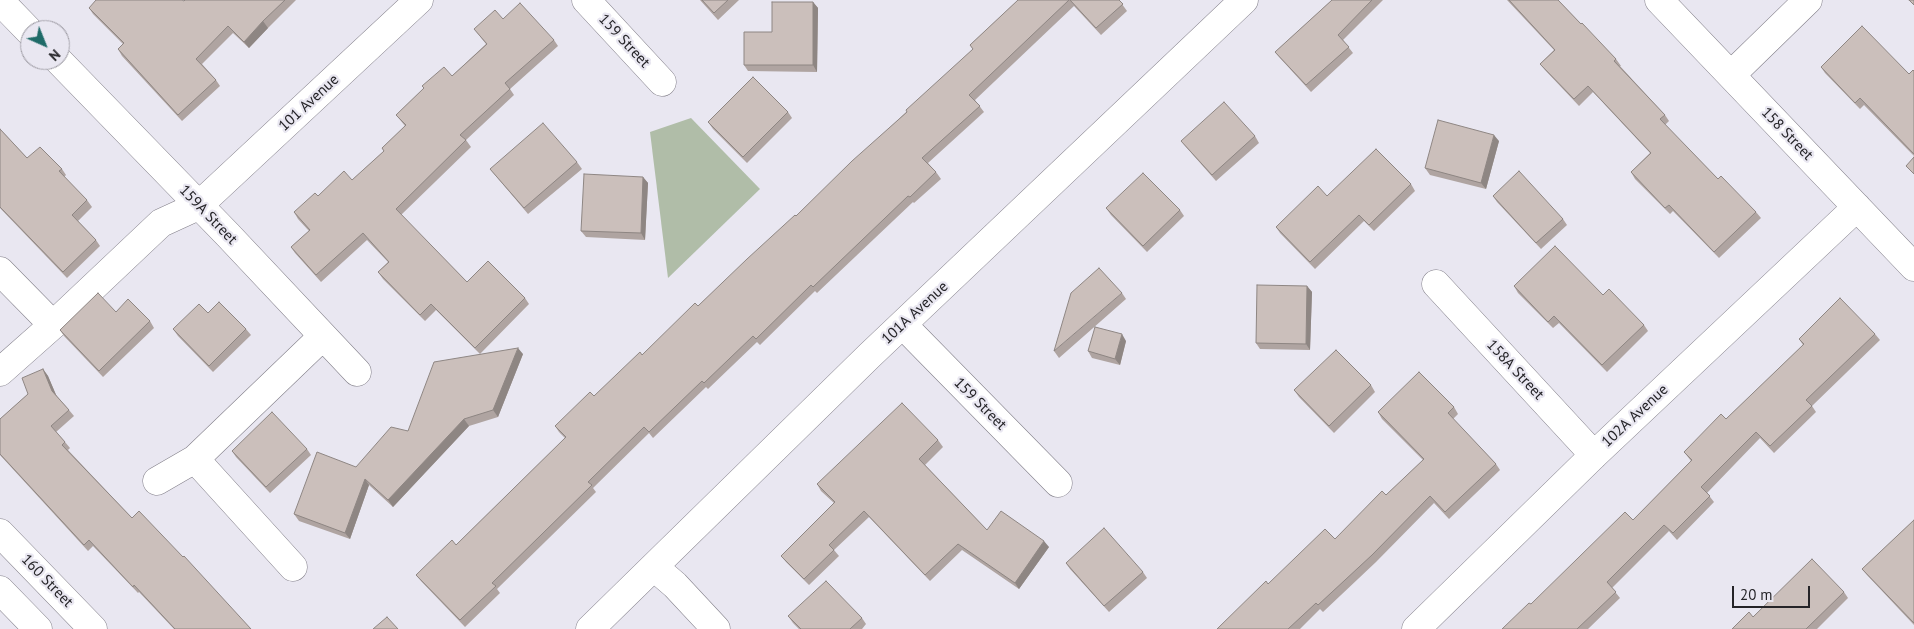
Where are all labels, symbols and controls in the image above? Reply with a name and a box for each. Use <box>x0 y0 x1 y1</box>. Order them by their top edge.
street label: 159 Street <box>595 10 653 72</box>
north arrow <box>20 20 70 70</box>
text: N <box>45 45 64 65</box>
street label: 101 Avenue <box>275 71 343 135</box>
street label: 158 Street <box>1757 104 1817 164</box>
street label: 159A Street <box>175 182 241 248</box>
street label: 101A Avenue <box>878 278 952 348</box>
street label: 158A Street <box>1483 336 1547 404</box>
street label: 159 Street <box>950 374 1010 434</box>
street label: 102A Avenue <box>1598 381 1672 451</box>
street label: 160 Street <box>17 551 77 611</box>
scale bar <box>1734 576 1812 608</box>
text: 20 m <box>1740 585 1773 604</box>

